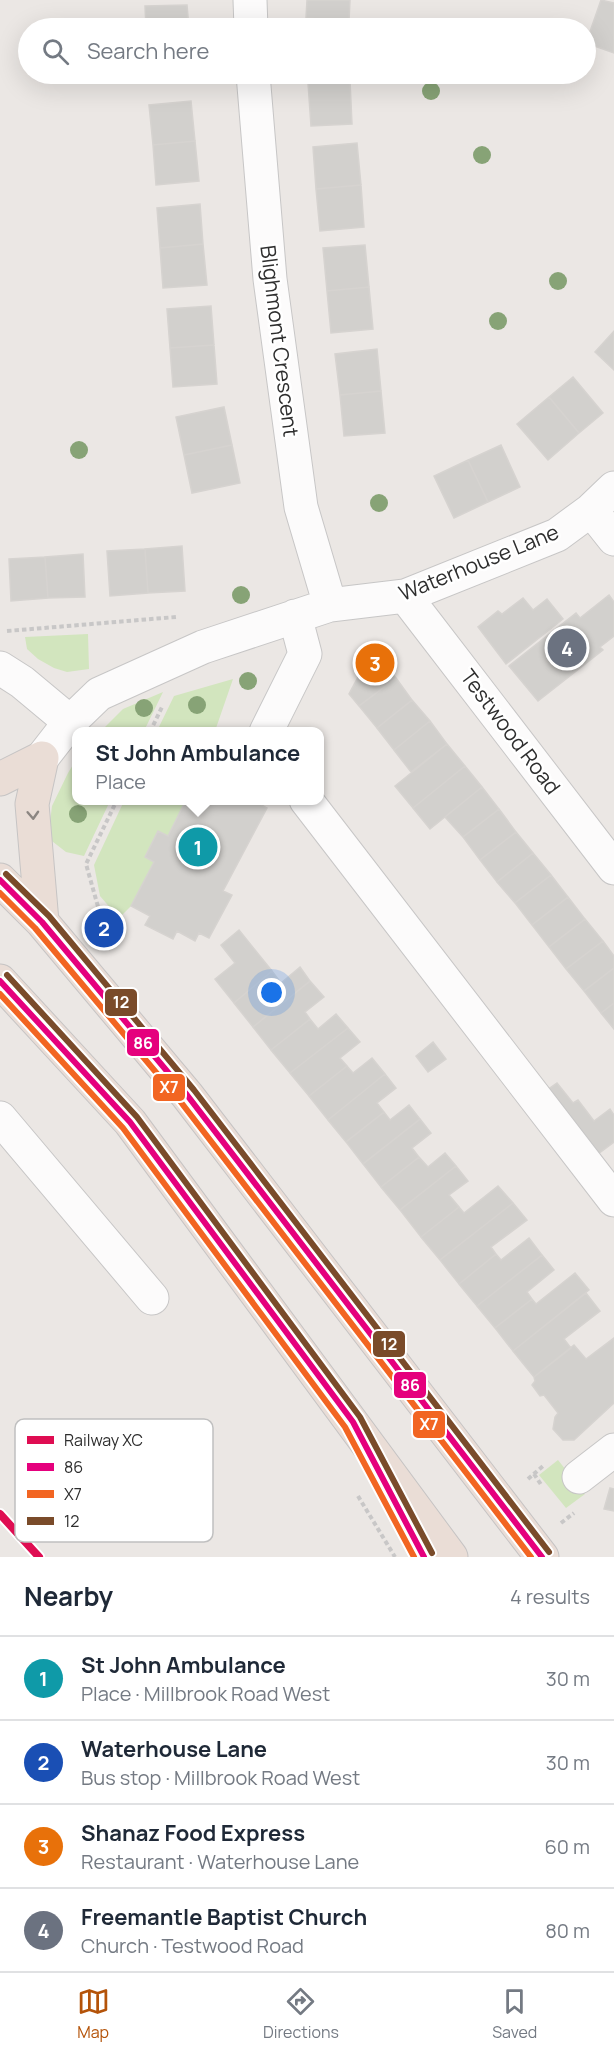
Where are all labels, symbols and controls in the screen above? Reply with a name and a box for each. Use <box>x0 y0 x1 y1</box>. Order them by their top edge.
search box <box>18 18 596 84</box>
icon: search <box>39 35 72 68</box>
text: Search here <box>87 36 209 66</box>
street label: Blighmont Crescent <box>254 244 306 438</box>
street label: Waterhouse Lane <box>395 517 563 607</box>
pin: 4 <box>548 626 586 670</box>
pin: 3 <box>356 640 394 686</box>
street label: Testwood Road <box>455 663 567 800</box>
popup <box>72 727 324 805</box>
text: St John Ambulance <box>96 738 300 768</box>
text: Place <box>96 768 146 795</box>
one-way arrow <box>26 811 39 820</box>
pin: 1 <box>178 824 218 870</box>
pin: 2 <box>84 906 124 950</box>
your location <box>257 978 286 1007</box>
line badge: 12 <box>104 988 138 1017</box>
text: 12 <box>113 991 129 1013</box>
line badge: 86 <box>126 1028 160 1057</box>
text: 86 <box>133 1032 153 1054</box>
line badge: X7 <box>152 1073 186 1102</box>
text: X7 <box>159 1076 179 1098</box>
line badge: 12 <box>372 1330 406 1358</box>
text: 12 <box>381 1333 397 1355</box>
line badge: 86 <box>393 1371 427 1399</box>
text: 86 <box>400 1374 420 1396</box>
line badge: X7 <box>412 1410 446 1439</box>
text: X7 <box>419 1413 439 1435</box>
legend <box>15 1419 213 1542</box>
text: Railway XC <box>64 1429 143 1451</box>
text: 86 <box>64 1456 83 1478</box>
text: X7 <box>64 1483 82 1505</box>
text: 12 <box>64 1510 79 1532</box>
text: Nearby <box>24 1578 113 1614</box>
text: 4 results <box>510 1583 590 1610</box>
text: St John Ambulance <box>81 1650 286 1680</box>
text: 1 <box>39 1665 48 1692</box>
text: 30 m <box>546 1665 590 1692</box>
text: Place · Millbrook Road West <box>81 1680 330 1707</box>
text: Waterhouse Lane <box>81 1734 267 1764</box>
text: 2 <box>38 1749 49 1776</box>
text: 30 m <box>546 1749 590 1776</box>
text: Bus stop · Millbrook Road West <box>81 1764 360 1791</box>
text: Shanaz Food Express <box>81 1818 305 1848</box>
text: 3 <box>38 1833 49 1860</box>
text: 60 m <box>544 1833 590 1860</box>
text: Restaurant · Waterhouse Lane <box>81 1848 359 1875</box>
text: Freemantle Baptist Church <box>81 1902 367 1932</box>
text: 4 <box>37 1917 50 1944</box>
text: 80 m <box>545 1917 590 1944</box>
text: Church · Testwood Road <box>81 1932 304 1959</box>
tab: Map <box>77 1985 110 2043</box>
tab: Directions <box>263 1985 339 2043</box>
tab: Saved <box>492 1985 537 2043</box>

